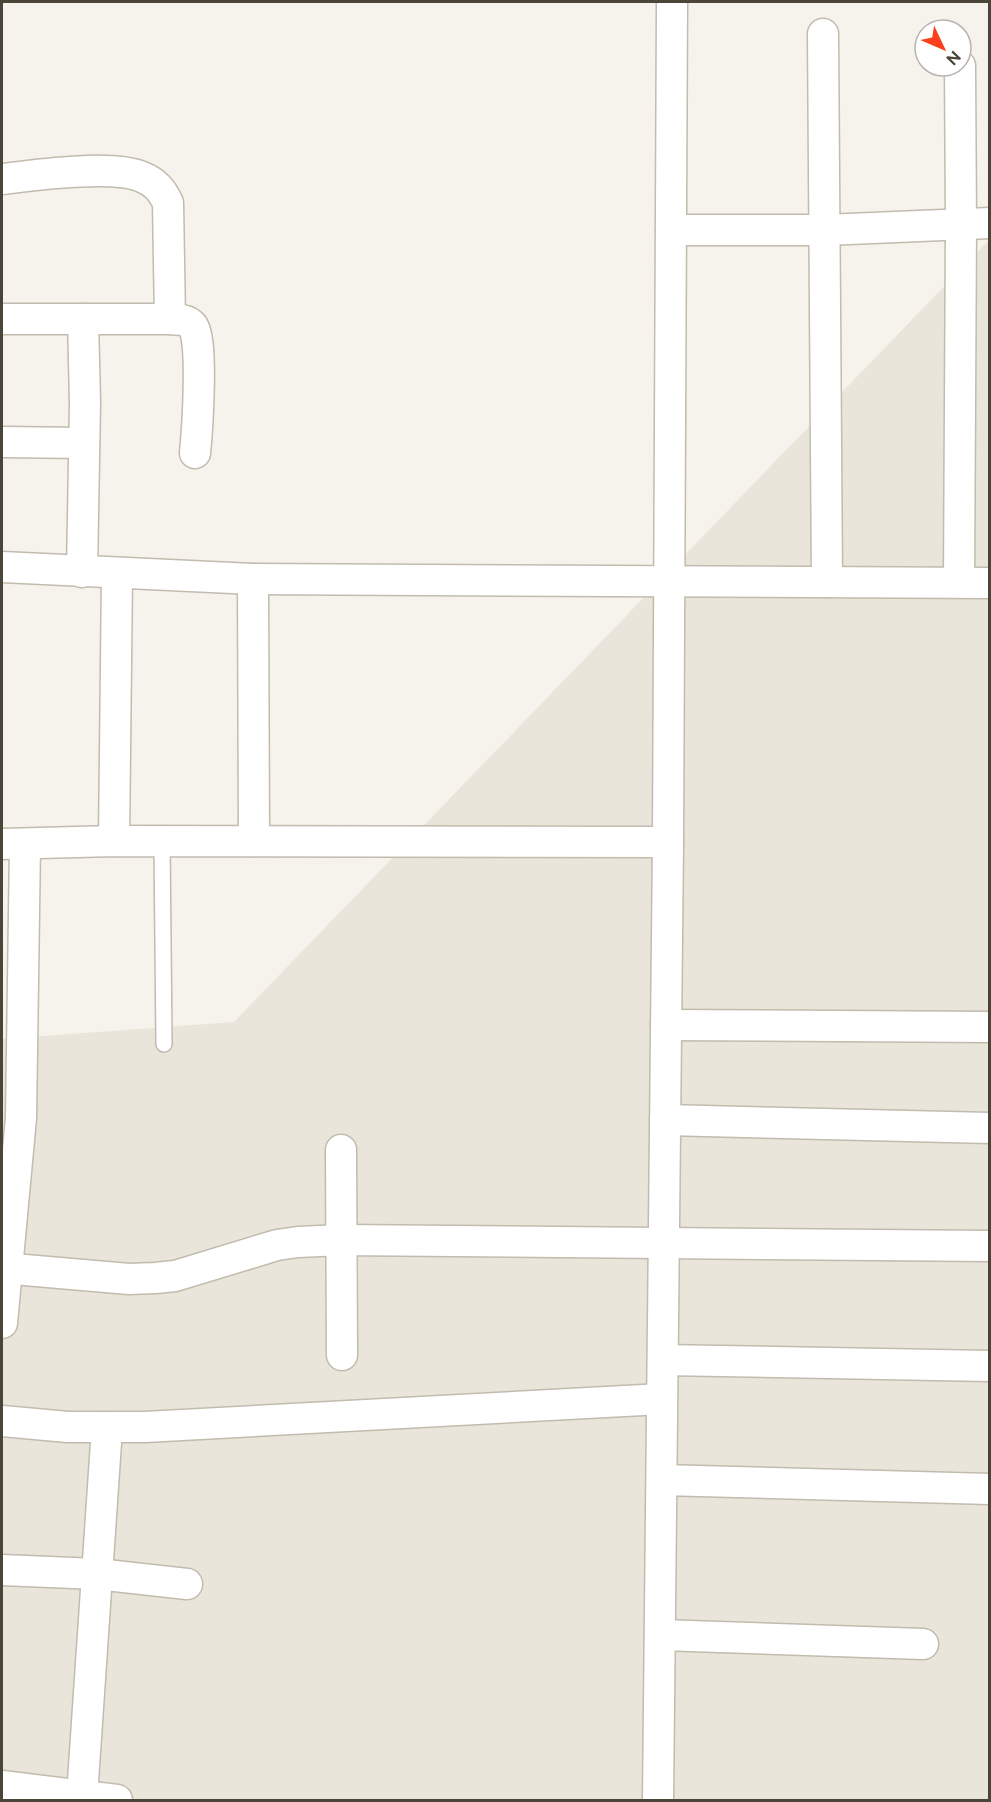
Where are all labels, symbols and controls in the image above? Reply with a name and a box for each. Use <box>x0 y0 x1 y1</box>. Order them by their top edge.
north arrow <box>913 18 973 78</box>
text: N <box>942 47 965 69</box>

